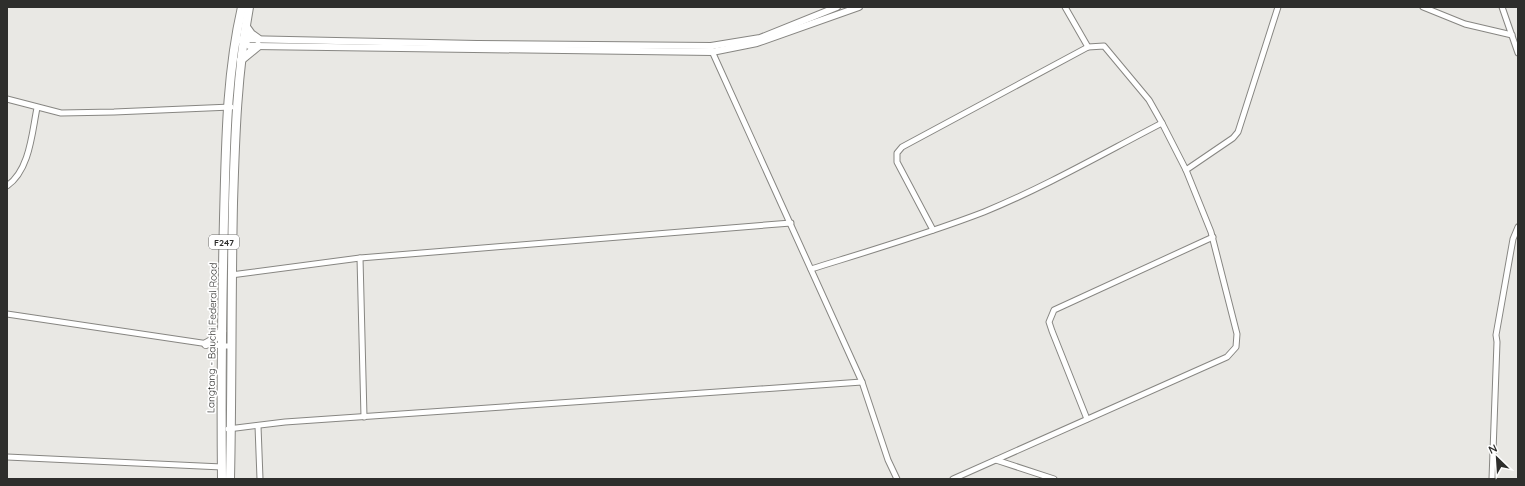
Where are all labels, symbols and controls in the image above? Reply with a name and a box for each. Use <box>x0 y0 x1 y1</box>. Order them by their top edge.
road number: F247 <box>209 235 239 249</box>
street label: Langtang - Bauchi Federal Road <box>204 263 220 413</box>
north arrow <box>1477 438 1517 478</box>
text: N <box>1486 441 1499 457</box>

